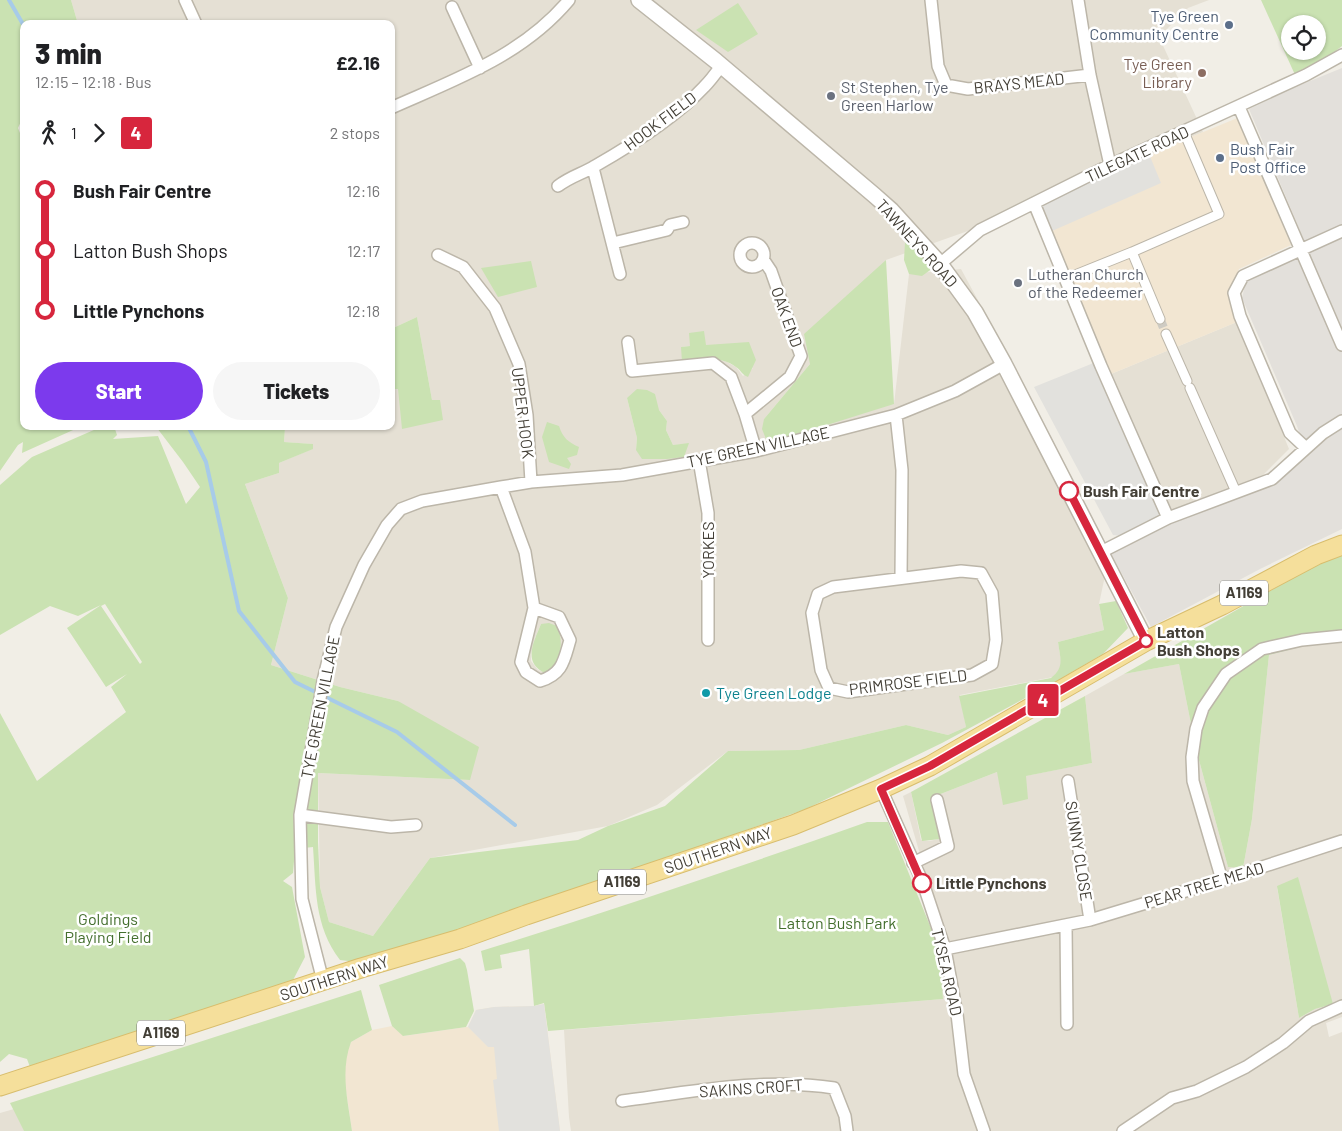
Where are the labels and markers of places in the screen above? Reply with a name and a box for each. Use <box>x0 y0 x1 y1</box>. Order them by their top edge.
place label: Tye Green Community Centre <box>1089 6 1219 43</box>
marker: Tye Green Community Centre <box>1223 19 1235 31</box>
place label: Tye Green Library <box>1123 54 1193 91</box>
marker: Tye Green Library <box>1196 67 1208 79</box>
place label: St Stephen, Tye Green Harlow <box>841 77 949 114</box>
marker: St Stephen, Tye Green Harlow <box>825 90 837 102</box>
place label: Bush Fair Post Office <box>1230 139 1306 176</box>
marker: Bush Fair Post Office <box>1214 152 1226 164</box>
place label: Lutheran Church of the Redeemer <box>1028 264 1144 301</box>
marker: Lutheran Church of the Redeemer <box>1012 277 1024 289</box>
marker: Bush Fair Centre <box>1059 481 1079 501</box>
place label: Bush Fair Centre <box>1083 481 1200 500</box>
place label: Latton Bush Shops <box>1157 622 1240 659</box>
marker: Latton Bush Shops <box>1139 634 1153 648</box>
place label: Tye Green Lodge <box>716 683 831 702</box>
marker: Tye Green Lodge <box>700 687 712 699</box>
marker: Little Pynchons <box>912 873 932 893</box>
place label: Little Pynchons <box>936 873 1047 892</box>

